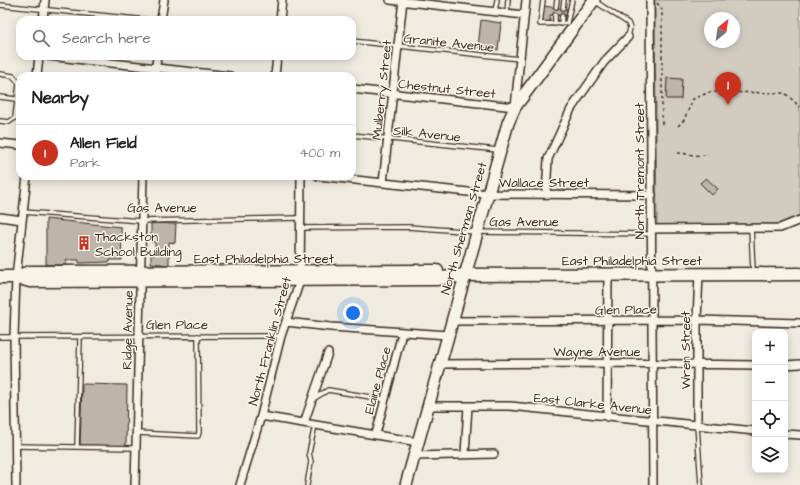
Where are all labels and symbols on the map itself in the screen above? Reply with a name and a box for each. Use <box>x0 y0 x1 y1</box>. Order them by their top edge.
north arrow <box>704 12 740 48</box>
street label: Granite Avenue <box>403 29 495 57</box>
street label: Mulberry Street <box>368 38 397 141</box>
pin: 1 <box>715 72 741 105</box>
street label: Chestnut Street <box>397 75 497 103</box>
street label: North Tremont Street <box>631 102 649 239</box>
street label: Silk Avenue <box>392 122 462 146</box>
street label: North Sherman Street <box>436 159 492 297</box>
street label: Wallace Street <box>499 174 590 192</box>
street label: Gas Avenue <box>127 199 197 217</box>
street label: Gas Avenue <box>489 213 559 231</box>
place label: Thackston School Building <box>95 228 182 262</box>
building icon: Thackston School Building <box>76 235 92 251</box>
street label: East Philadelphia Street <box>194 250 335 268</box>
street label: East Philadelphia Street <box>562 252 703 270</box>
street label: North Franklin Street <box>244 274 296 408</box>
street label: Ridge Avenue <box>118 290 139 370</box>
street label: Glen Place <box>595 300 657 320</box>
your location <box>343 303 363 323</box>
street label: Wren Street <box>677 310 695 389</box>
street label: Glen Place <box>146 316 208 334</box>
street label: Wayne Avenue <box>554 343 640 362</box>
street label: Elaine Place <box>360 344 396 416</box>
street label: East Clarke Avenue <box>533 389 653 419</box>

